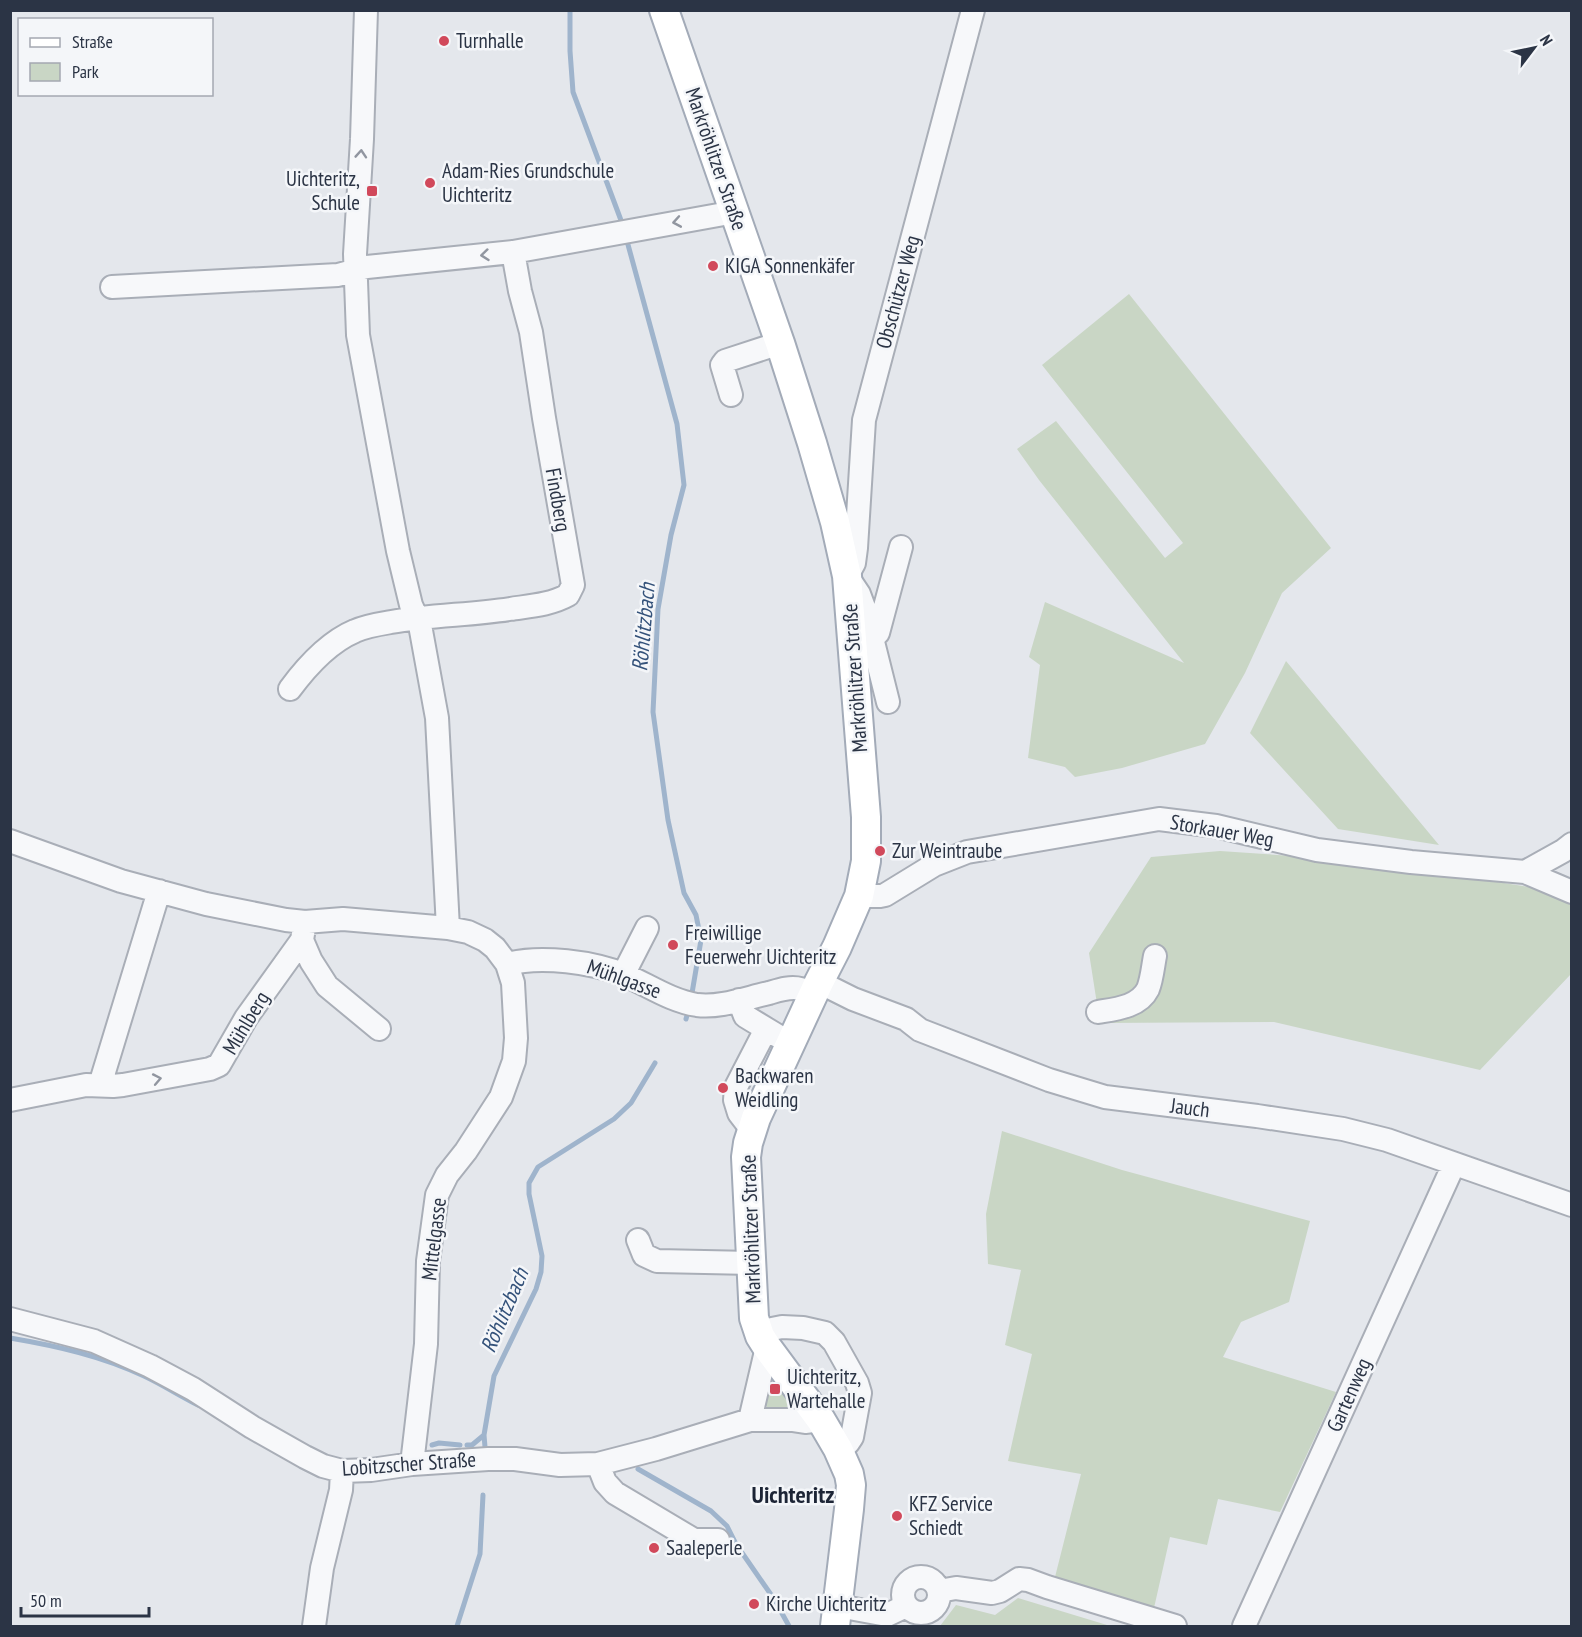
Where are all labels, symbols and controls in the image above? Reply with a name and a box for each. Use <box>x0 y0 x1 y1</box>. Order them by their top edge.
legend <box>18 18 213 96</box>
north arrow <box>1504 18 1564 78</box>
place label: Turnhalle <box>456 27 524 54</box>
text: Straße <box>72 30 113 53</box>
text: N <box>1536 31 1557 49</box>
marker: Turnhalle <box>437 34 451 48</box>
text: Park <box>72 60 99 83</box>
street label: Markröhlitzer Straße <box>679 84 753 234</box>
one-way arrow <box>355 149 368 158</box>
place label: Adam-Ries Grundschule Uichteritz <box>442 157 614 208</box>
place label: Uichteritz, Schule <box>286 165 360 216</box>
marker: Adam-Ries Grundschule Uichteritz <box>423 176 437 190</box>
marker: Uichteritz, Schule <box>365 184 379 198</box>
one-way arrow <box>672 215 682 228</box>
street label: Obschützer Weg <box>869 232 926 351</box>
one-way arrow <box>480 248 489 261</box>
place label: KIGA Sonnenkäfer <box>725 252 855 279</box>
marker: KIGA Sonnenkäfer <box>706 259 720 273</box>
street label: Findberg <box>540 466 577 534</box>
water label: Röhlitzbach <box>625 580 661 672</box>
street label: Markröhlitzer Straße <box>836 603 873 753</box>
street label: Storkauer Weg <box>1168 808 1276 853</box>
place label: Zur Weintraube <box>892 837 1003 864</box>
marker: Zur Weintraube <box>873 844 887 858</box>
place label: Freiwillige Feuerwehr Uichteritz <box>685 919 836 970</box>
marker: Freiwillige Feuerwehr Uichteritz <box>666 938 680 952</box>
street label: Mühlgasse <box>583 953 665 1004</box>
street label: Mühlberg <box>216 986 275 1059</box>
place label: Backwaren Weidling <box>735 1062 813 1113</box>
one-way arrow <box>152 1073 162 1086</box>
marker: Backwaren Weidling <box>716 1081 730 1095</box>
street label: Jauch <box>1168 1092 1211 1123</box>
street label: Markröhlitzer Straße <box>734 1154 767 1304</box>
street label: Mittelgasse <box>415 1196 452 1282</box>
water label: Röhlitzbach <box>474 1263 535 1356</box>
street label: Gartenweg <box>1320 1354 1377 1436</box>
place label: Uichteritz, Wartehalle <box>787 1363 865 1414</box>
marker: Uichteritz, Wartehalle <box>768 1382 782 1396</box>
street label: Lobitzscher Straße <box>341 1445 477 1482</box>
district label: Uichteritz <box>752 1479 834 1510</box>
place label: KFZ Service Schiedt <box>909 1490 993 1541</box>
marker: KFZ Service Schiedt <box>890 1509 904 1523</box>
place label: Saaleperle <box>666 1534 742 1561</box>
marker: Saaleperle <box>647 1541 661 1555</box>
scale bar <box>21 1580 148 1618</box>
text: 50 m <box>30 1589 62 1612</box>
place label: Kirche Uichteritz <box>766 1590 887 1617</box>
marker: Kirche Uichteritz <box>747 1597 761 1611</box>

